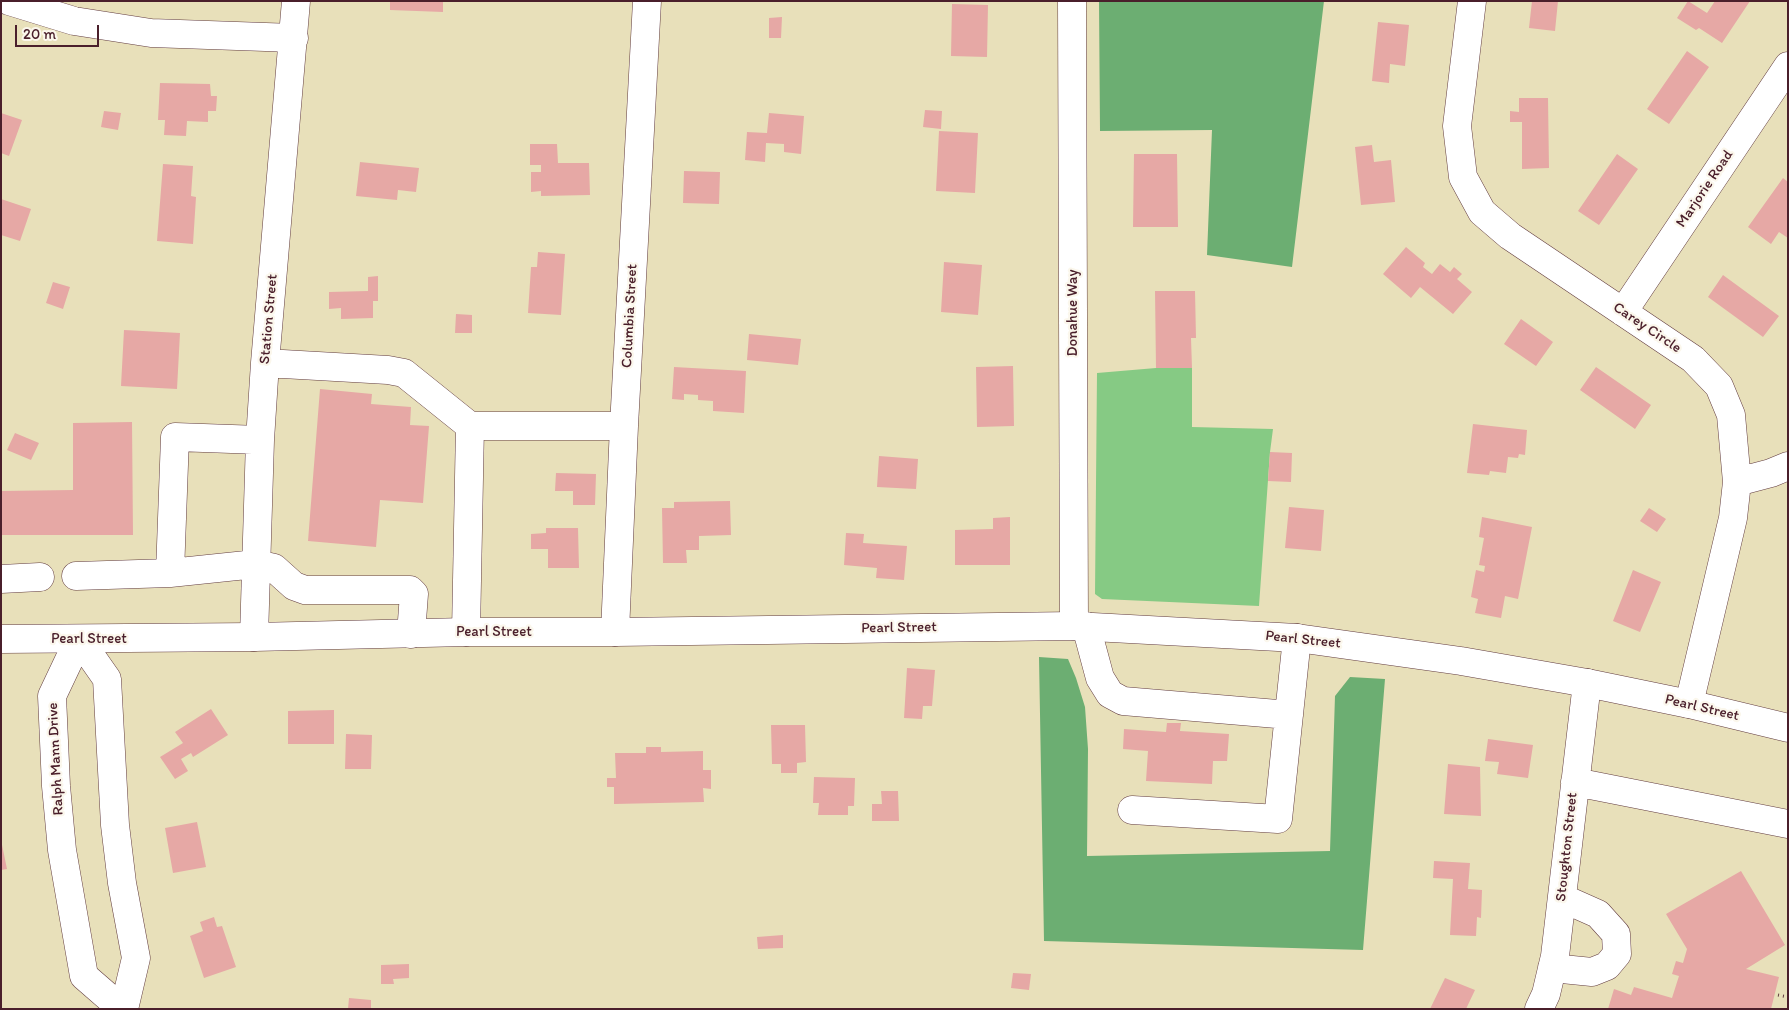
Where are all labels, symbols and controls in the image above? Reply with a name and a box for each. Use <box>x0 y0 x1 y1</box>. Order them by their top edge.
scale bar <box>18 15 101 47</box>
text: 20 m <box>23 25 56 43</box>
street label: Marjorie Road <box>1673 147 1737 231</box>
street label: Columbia Street <box>618 263 642 369</box>
street label: Donahue Way <box>1064 270 1082 356</box>
street label: Station Street <box>256 273 282 365</box>
street label: Carey Circle <box>1609 299 1685 357</box>
street label: Pearl Street <box>861 618 937 638</box>
street label: Pearl Street <box>456 623 532 641</box>
street label: Pearl Street <box>1264 627 1342 653</box>
street label: Pearl Street <box>51 630 127 648</box>
street label: Pearl Street <box>1663 691 1741 725</box>
street label: Ralph Mann Drive <box>44 702 68 816</box>
street label: Stoughton Street <box>1552 791 1582 903</box>

